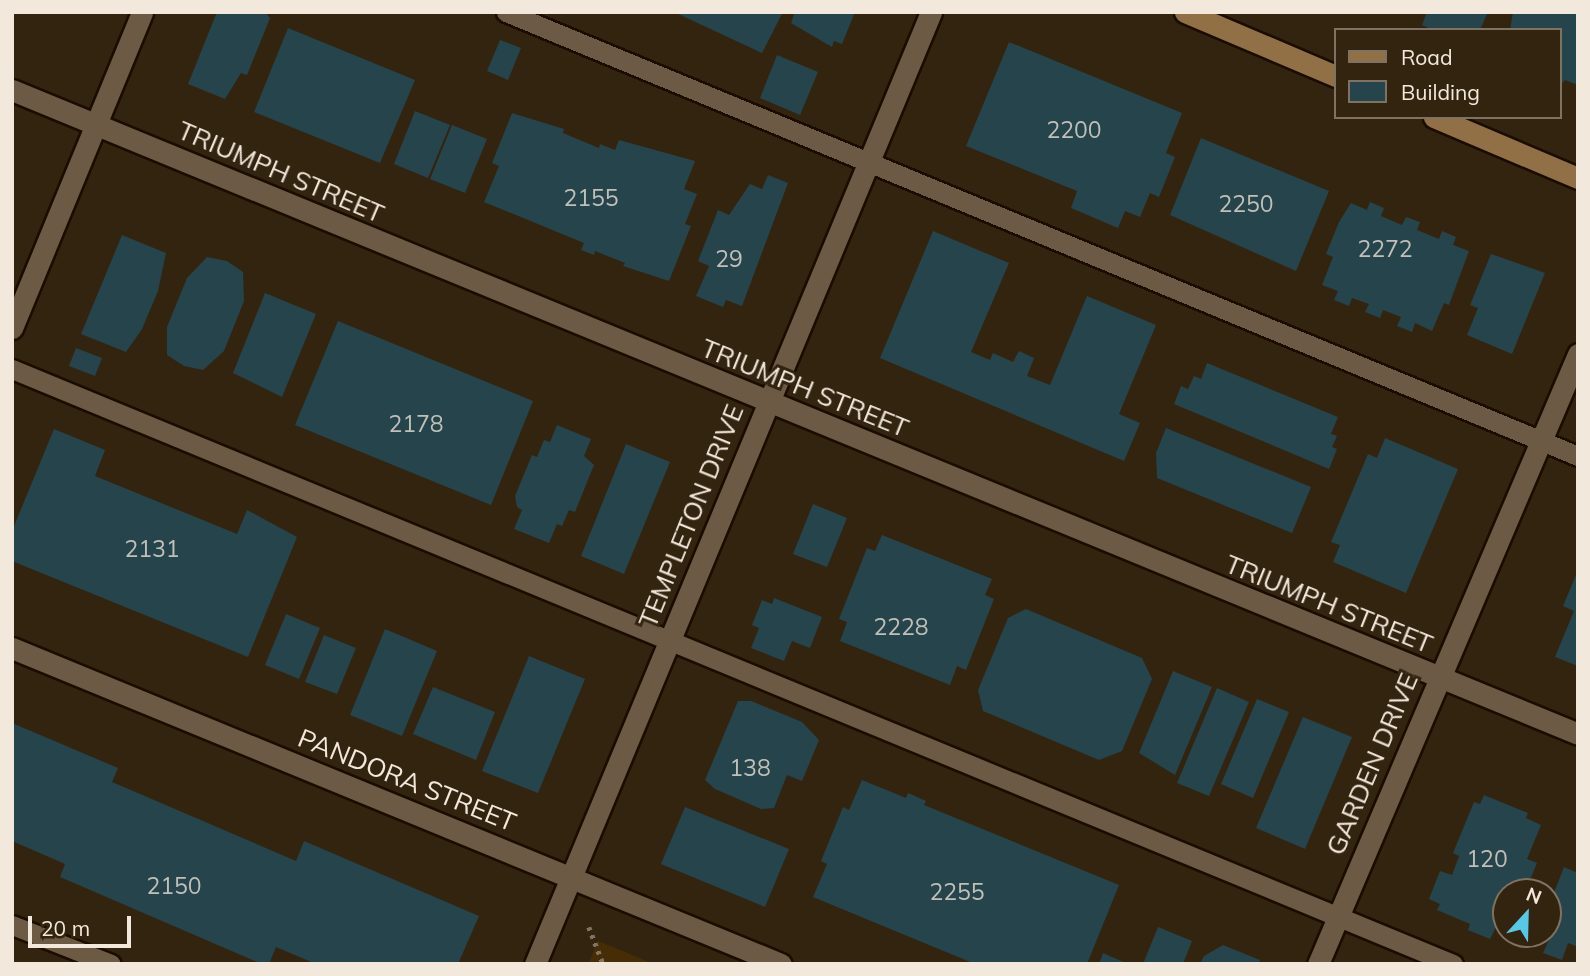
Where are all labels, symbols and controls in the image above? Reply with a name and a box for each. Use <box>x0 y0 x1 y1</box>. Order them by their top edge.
legend <box>1334 28 1562 119</box>
text: Road <box>1401 44 1452 70</box>
text: Building <box>1401 79 1480 105</box>
street label: TRIUMPH STREET <box>173 115 389 229</box>
house number: 2200 <box>1046 116 1102 144</box>
house number: 2155 <box>563 184 619 212</box>
house number: 2250 <box>1218 190 1274 218</box>
house number: 2272 <box>1357 235 1413 263</box>
house number: 29 <box>715 245 743 273</box>
street label: TRIUMPH STREET <box>697 332 913 444</box>
street label: TEMPLETON DRIVE <box>632 400 750 632</box>
house number: 2178 <box>388 410 444 438</box>
house number: 2131 <box>124 535 180 563</box>
street label: TRIUMPH STREET <box>1221 548 1437 660</box>
house number: 2228 <box>873 613 929 641</box>
street label: GARDEN DRIVE <box>1320 668 1424 860</box>
street label: PANDORA STREET <box>294 722 520 838</box>
house number: 138 <box>729 754 771 782</box>
house number: 120 <box>1466 845 1508 873</box>
house number: 2150 <box>146 872 202 900</box>
house number: 2255 <box>929 878 985 906</box>
north arrow <box>1492 878 1562 948</box>
text: N <box>1523 882 1545 909</box>
scale bar <box>32 902 135 946</box>
text: 20 m <box>41 915 90 941</box>

